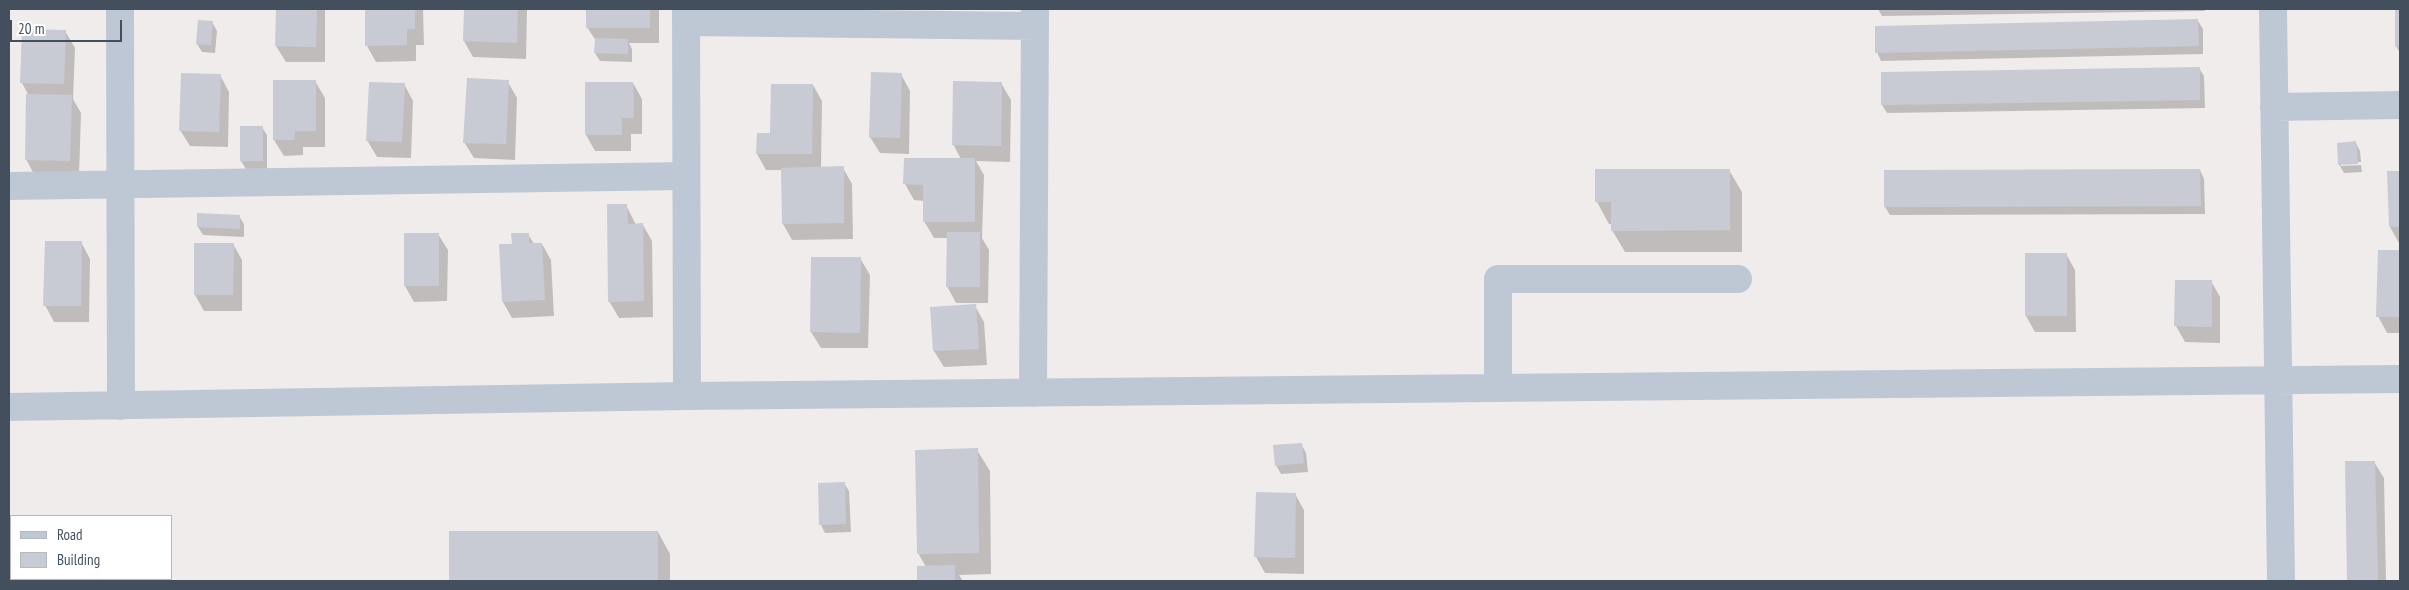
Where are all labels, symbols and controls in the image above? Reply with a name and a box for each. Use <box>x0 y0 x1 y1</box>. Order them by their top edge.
scale bar <box>12 10 125 42</box>
text: 20 m <box>18 19 44 38</box>
legend <box>10 515 172 580</box>
text: Road <box>57 525 83 544</box>
text: Building <box>57 550 100 569</box>

